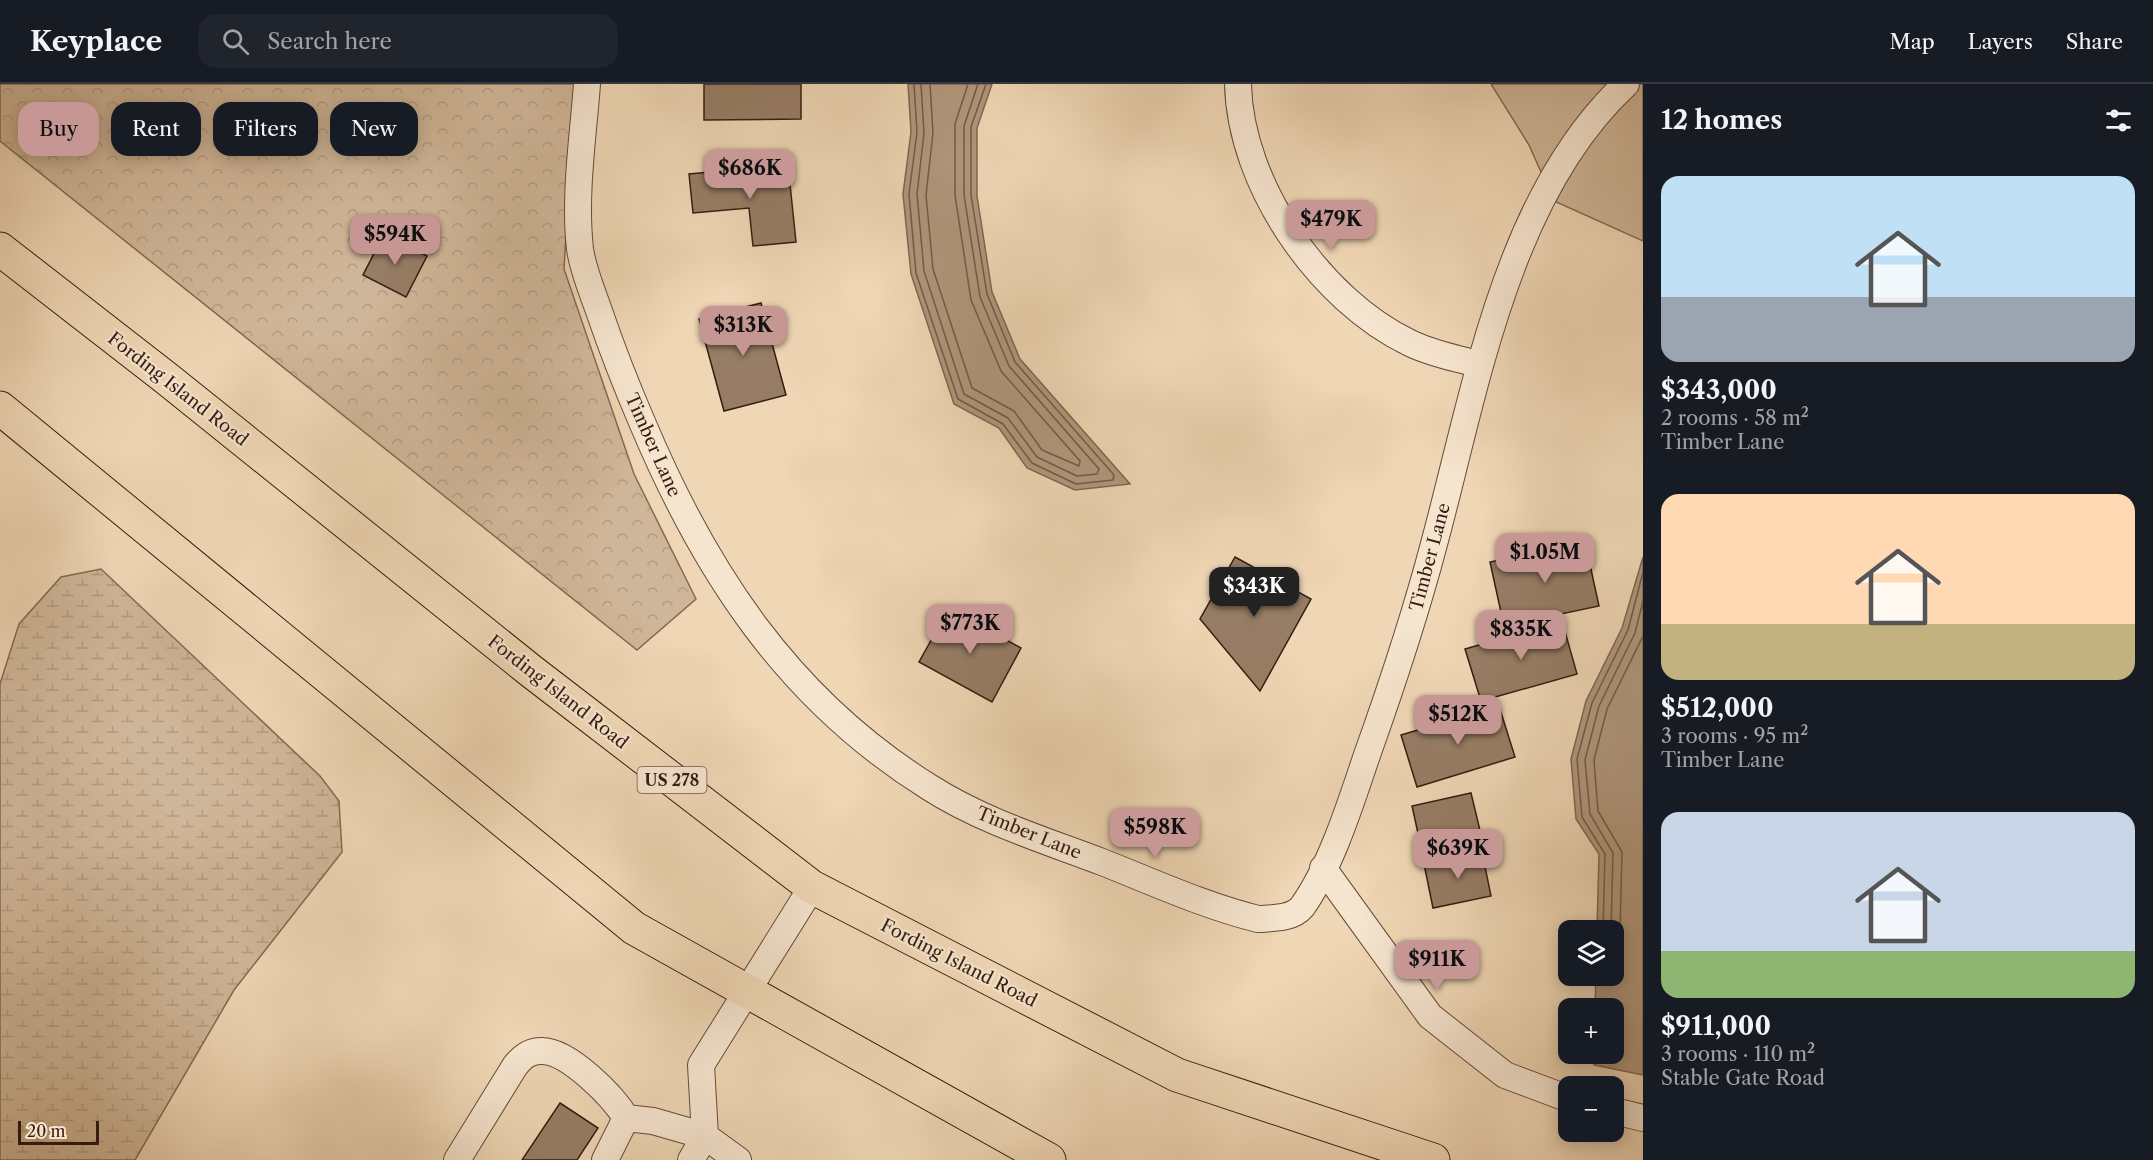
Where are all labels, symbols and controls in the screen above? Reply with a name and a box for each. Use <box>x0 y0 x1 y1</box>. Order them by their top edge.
search box <box>198 14 618 68</box>
text: Keyplace <box>30 24 162 58</box>
icon: search <box>219 25 252 58</box>
text: Search here <box>267 28 392 55</box>
text: Map <box>1890 29 1935 54</box>
text: Layers <box>1968 29 2033 54</box>
text: Share <box>2066 29 2123 54</box>
chip: Buy <box>18 102 99 156</box>
chip: Rent <box>111 102 201 156</box>
chip: Filters <box>213 102 318 156</box>
chip: New <box>330 102 418 156</box>
text: 12 homes <box>1661 104 1782 136</box>
icon: filters <box>2102 104 2135 137</box>
pin: $686K <box>708 149 792 200</box>
text: $686K <box>718 156 782 180</box>
pin: $479K <box>1289 200 1373 251</box>
text: $479K <box>1300 207 1362 231</box>
pin: $594K <box>353 215 437 266</box>
icon: home <box>1844 215 1952 323</box>
text: $594K <box>364 222 426 246</box>
pin: $313K <box>701 306 785 357</box>
text: $313K <box>714 313 772 337</box>
street label: Fording Island Road <box>103 327 253 451</box>
text: $343,000 <box>1661 374 1777 406</box>
street label: Timber Lane <box>620 390 686 500</box>
text: 2 rooms · 58 m² <box>1661 406 1809 430</box>
text: Timber Lane <box>1661 430 1784 454</box>
street label: Timber Lane <box>1405 501 1455 613</box>
pin: $1.05M <box>1496 533 1594 584</box>
icon: home <box>1844 533 1952 641</box>
text: $1.05M <box>1510 540 1580 564</box>
pin: $343K <box>1212 567 1296 618</box>
text: $343K <box>1223 574 1285 598</box>
pin: $773K <box>928 604 1012 655</box>
pin: $835K <box>1479 610 1563 661</box>
text: $773K <box>940 611 1000 635</box>
text: $835K <box>1490 617 1552 641</box>
street label: Fording Island Road <box>483 630 633 754</box>
text: $512,000 <box>1661 692 1773 724</box>
pin: $512K <box>1416 695 1500 746</box>
text: $512K <box>1429 702 1488 726</box>
text: 3 rooms · 95 m² <box>1661 724 1808 748</box>
text: Timber Lane <box>1661 748 1784 772</box>
road number: US 278 <box>638 767 706 793</box>
street label: Timber Lane <box>973 802 1085 864</box>
pin: $598K <box>1113 808 1197 859</box>
text: $598K <box>1124 815 1186 839</box>
pin: $639K <box>1416 829 1500 880</box>
text: $639K <box>1427 836 1489 860</box>
icon: home <box>1844 851 1952 959</box>
street label: Fording Island Road <box>877 914 1041 1012</box>
map controls <box>1558 920 1624 1142</box>
button: layers <box>1558 920 1624 986</box>
pin: $911K <box>1395 940 1479 991</box>
text: $911K <box>1408 947 1466 971</box>
button: + <box>1558 998 1624 1064</box>
text: $911,000 <box>1661 1010 1771 1042</box>
text: 3 rooms · 110 m² <box>1661 1042 1815 1066</box>
text: Stable Gate Road <box>1661 1066 1825 1090</box>
button: − <box>1558 1076 1624 1142</box>
scale bar <box>18 1118 99 1146</box>
text: 20 m <box>27 1121 66 1141</box>

